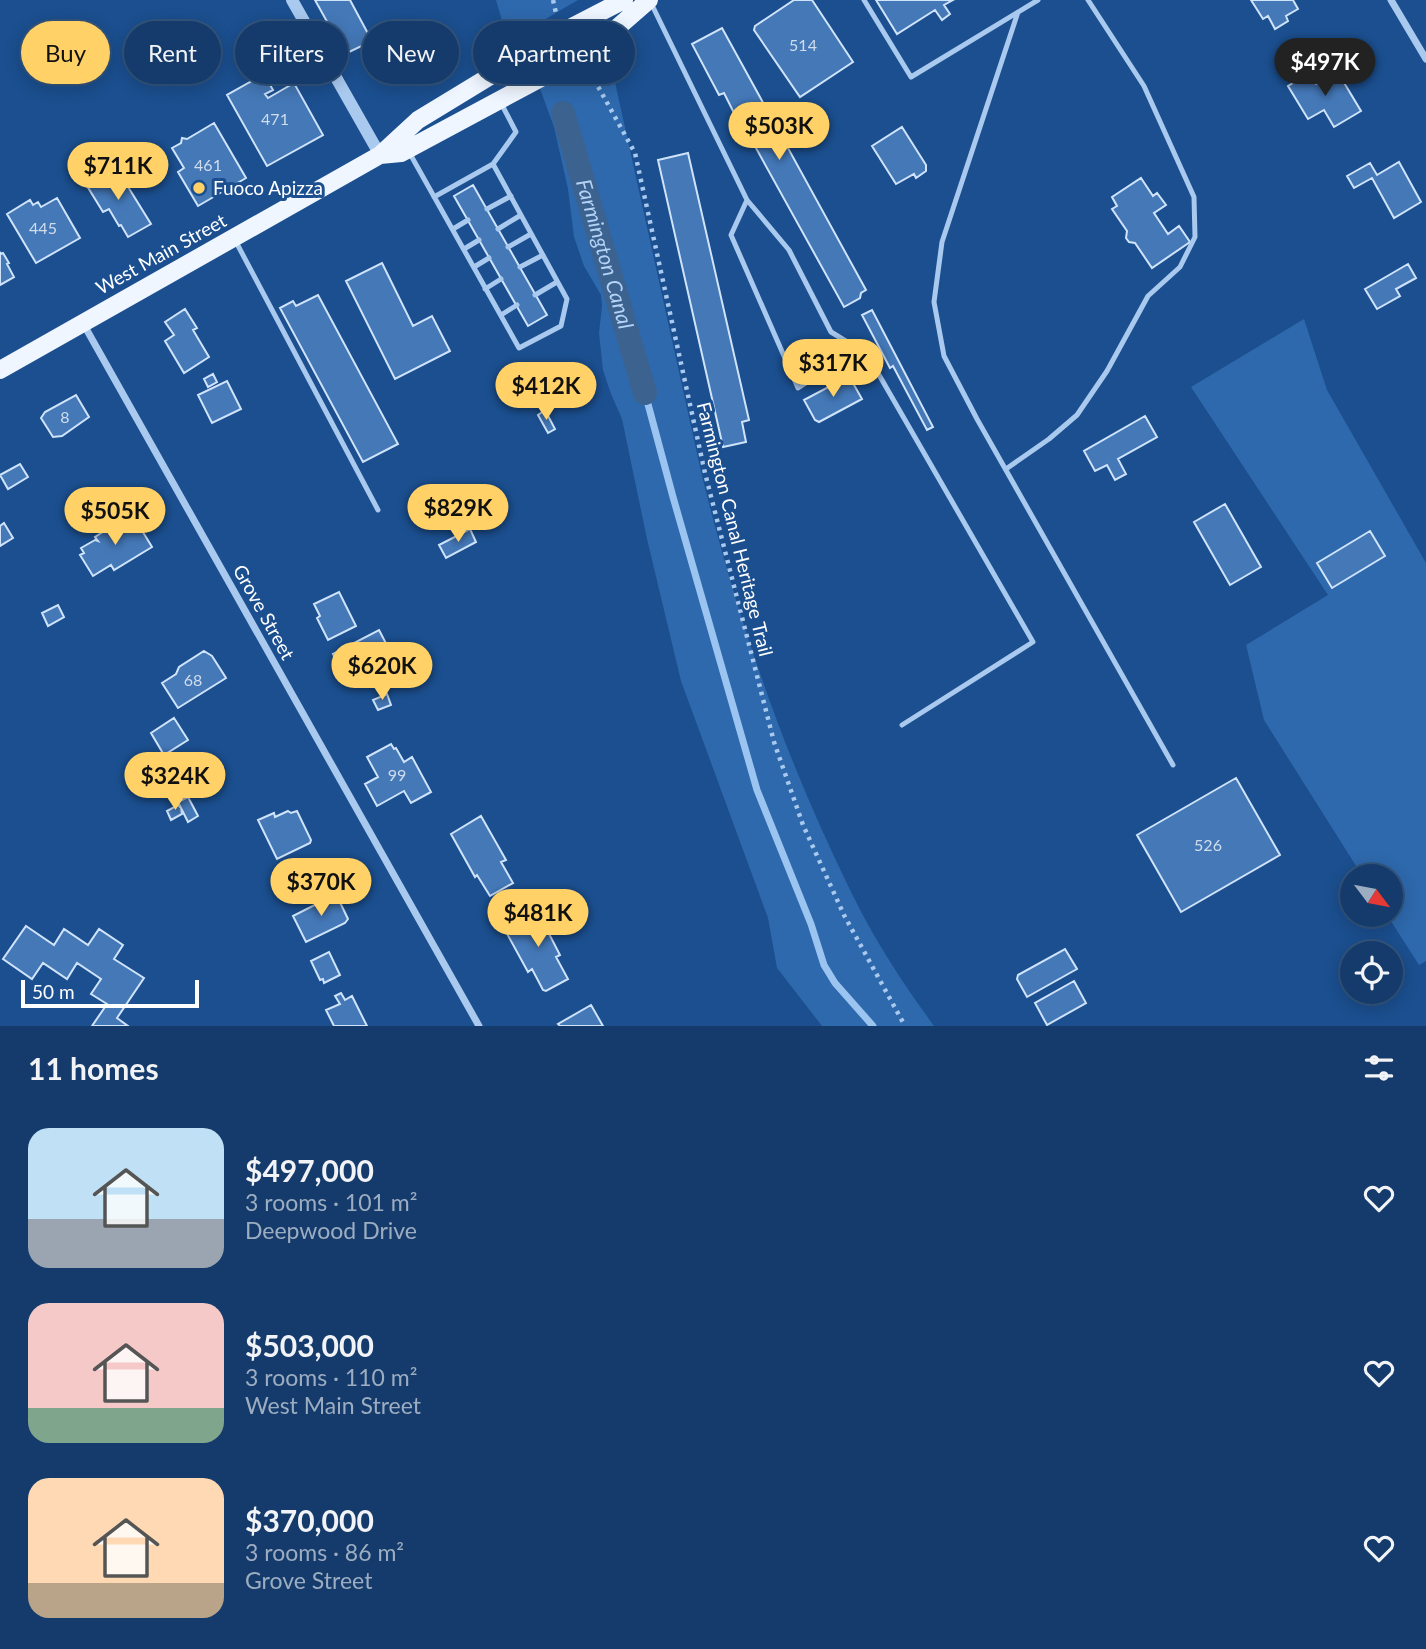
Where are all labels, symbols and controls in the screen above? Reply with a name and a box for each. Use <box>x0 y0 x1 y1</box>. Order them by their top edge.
chip: Buy <box>21 21 110 84</box>
chip: Rent <box>124 21 221 84</box>
chip: Filters <box>235 21 348 84</box>
chip: New <box>362 21 459 84</box>
chip: Apartment <box>473 21 635 84</box>
house number: 514 <box>789 35 817 54</box>
pin: $497K <box>1276 38 1374 98</box>
text: $497K <box>1290 47 1360 75</box>
pin: $503K <box>730 102 828 162</box>
house number: 471 <box>261 109 289 128</box>
text: $503K <box>744 111 814 139</box>
pin: $711K <box>69 142 167 202</box>
text: $711K <box>83 151 153 179</box>
house number: 461 <box>194 155 222 174</box>
place label: Fuoco Apizza <box>213 176 323 199</box>
water label: Farmington Canal <box>572 176 640 332</box>
marker: Fuoco Apizza <box>191 180 207 196</box>
street label: West Main Street <box>92 208 230 299</box>
house number: 445 <box>29 218 57 237</box>
pin: $317K <box>784 340 882 399</box>
text: $317K <box>798 348 868 376</box>
pin: $412K <box>497 362 595 422</box>
text: $412K <box>511 371 581 399</box>
street label: Farmington Canal Heritage Trail <box>693 399 778 658</box>
house number: 8 <box>60 407 70 426</box>
pin: $829K <box>409 484 507 544</box>
pin: $505K <box>66 488 164 547</box>
text: $829K <box>423 493 493 521</box>
text: $505K <box>80 496 150 524</box>
street label: Grove Street <box>229 560 300 664</box>
pin: $620K <box>333 642 431 702</box>
text: $620K <box>347 651 417 679</box>
house number: 68 <box>184 670 202 689</box>
pin: $324K <box>126 752 224 812</box>
text: $324K <box>140 761 210 789</box>
house number: 99 <box>388 765 406 784</box>
house number: 526 <box>1194 835 1222 854</box>
pin: $370K <box>272 858 370 918</box>
north arrow <box>1340 864 1404 928</box>
map controls <box>1340 864 1403 1004</box>
text: $370K <box>286 867 356 895</box>
pin: $481K <box>489 890 587 949</box>
text: $481K <box>503 898 573 926</box>
button: locate <box>1340 941 1403 1004</box>
scale bar <box>21 977 200 1009</box>
text: 50 m <box>32 980 75 1003</box>
icon: filters <box>1360 1049 1398 1087</box>
text: 11 homes <box>28 1050 159 1086</box>
text: $497,000 <box>245 1152 374 1188</box>
icon: home <box>84 1156 168 1240</box>
icon: heart <box>1360 1179 1398 1217</box>
text: 3 rooms · 101 m² <box>245 1188 417 1216</box>
text: Deepwood Drive <box>245 1216 417 1244</box>
text: $503,000 <box>245 1327 374 1363</box>
icon: home <box>84 1331 168 1415</box>
icon: heart <box>1360 1354 1398 1392</box>
text: 3 rooms · 110 m² <box>245 1363 417 1391</box>
text: West Main Street <box>245 1391 421 1419</box>
text: $370,000 <box>245 1502 374 1538</box>
icon: home <box>84 1506 168 1590</box>
icon: heart <box>1360 1529 1398 1567</box>
text: 3 rooms · 86 m² <box>245 1538 404 1566</box>
text: Grove Street <box>245 1566 372 1594</box>

